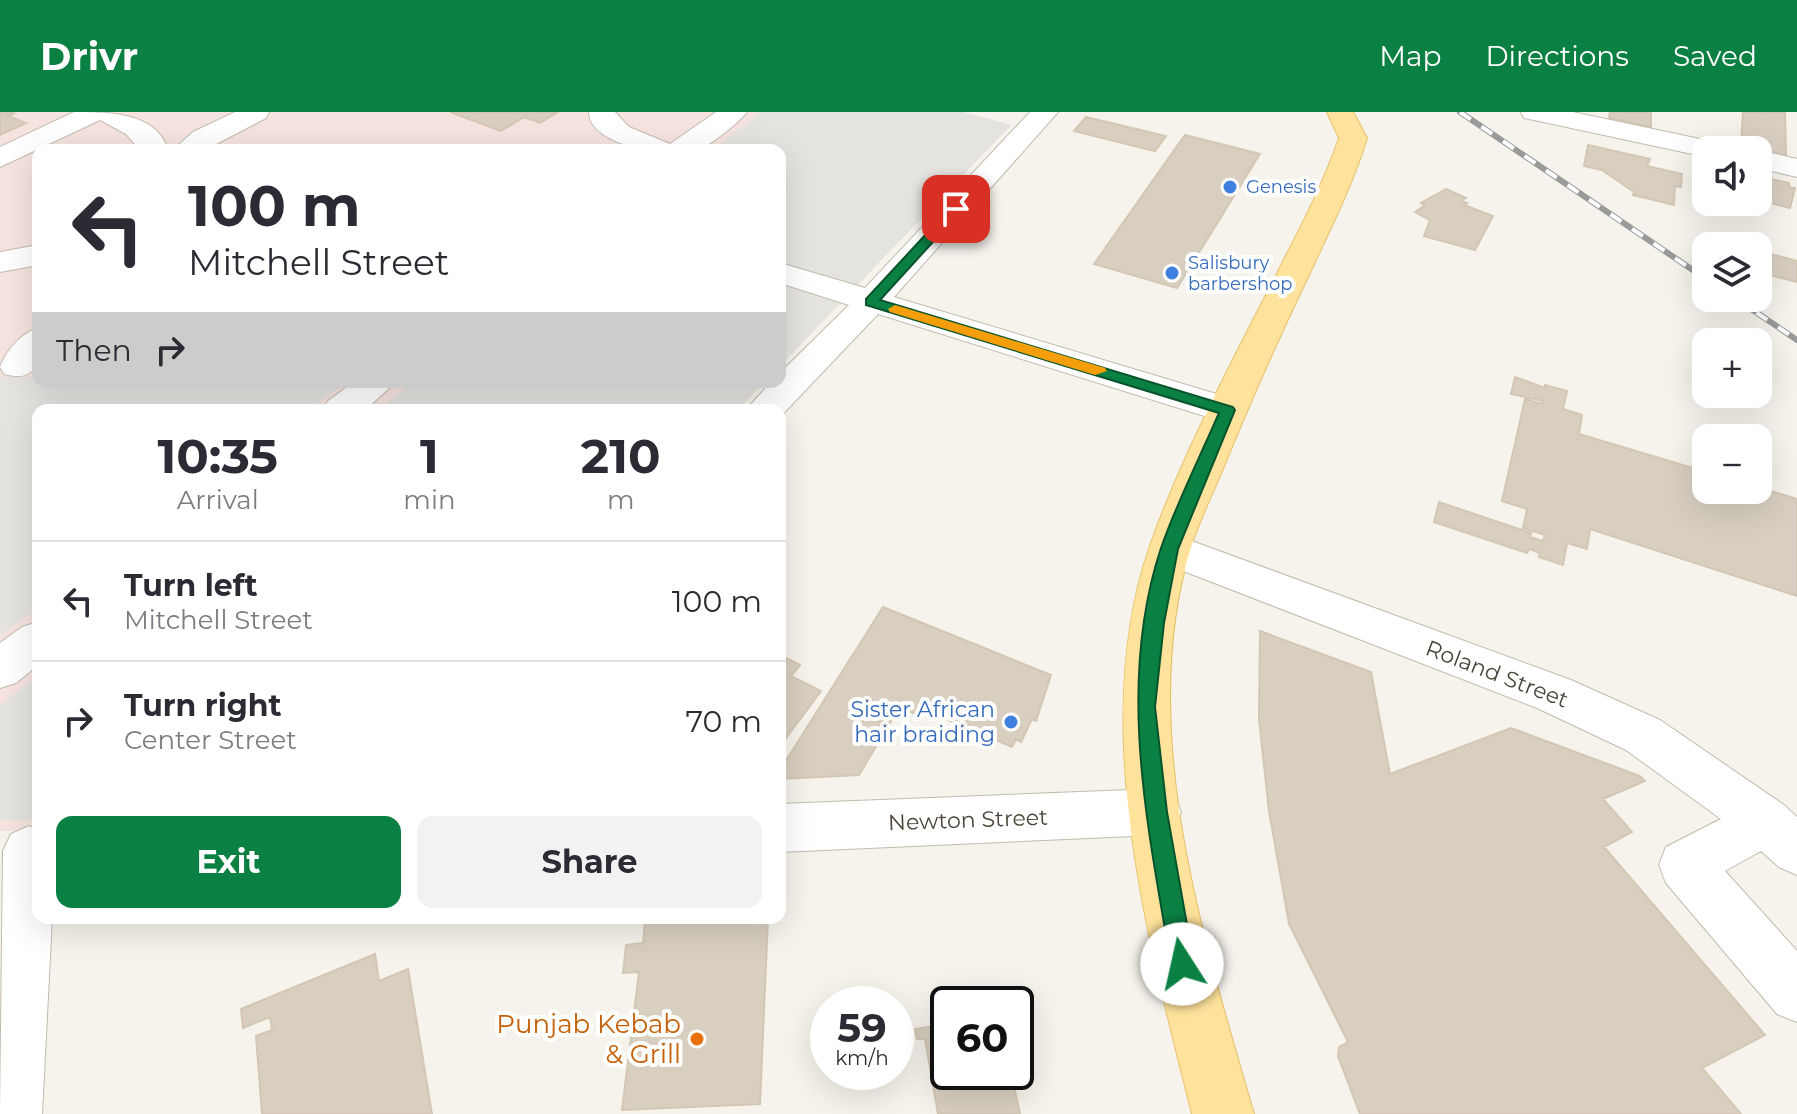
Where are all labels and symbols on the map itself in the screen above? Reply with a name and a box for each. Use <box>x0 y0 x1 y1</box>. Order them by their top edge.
pin <box>922 175 990 243</box>
place label: Genesis <box>1246 176 1316 198</box>
marker: Genesis <box>1221 178 1239 196</box>
place label: Salisbury barbershop <box>1188 252 1293 295</box>
marker: Salisbury barbershop <box>1163 264 1181 282</box>
street label: Roland Street <box>1422 634 1572 714</box>
place label: Sister African hair braiding <box>850 696 995 748</box>
marker: Sister African hair braiding <box>1002 713 1020 731</box>
street label: Newton Street <box>888 804 1048 836</box>
position arrow <box>1140 922 1224 1006</box>
speed limit sign: 60 <box>930 986 1034 1090</box>
place label: Punjab Kebab & Grill <box>496 1008 681 1070</box>
marker: Punjab Kebab & Grill <box>688 1030 706 1048</box>

